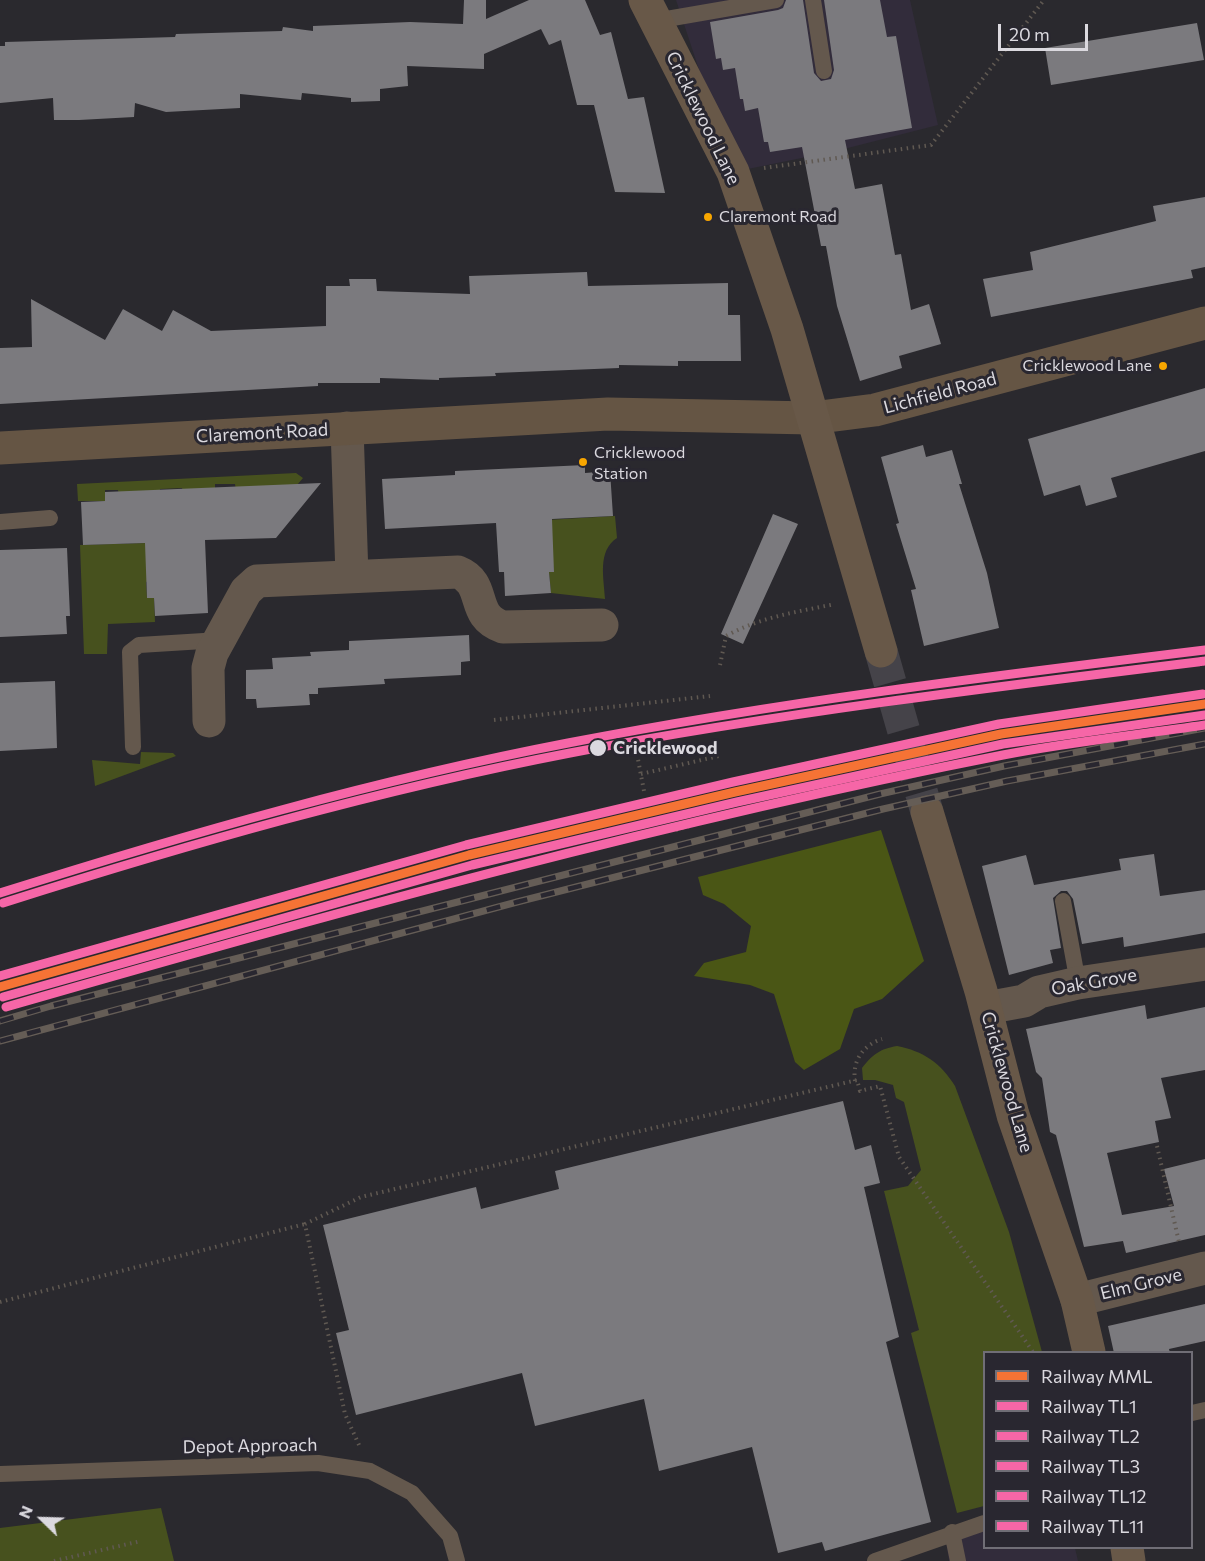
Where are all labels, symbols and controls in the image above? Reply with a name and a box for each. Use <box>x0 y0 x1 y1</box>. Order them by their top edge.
scale bar <box>1001 12 1091 50</box>
text: 20 m <box>1009 23 1050 45</box>
street label: Cricklewood Lane <box>661 48 745 188</box>
place label: Claremont Road <box>719 207 837 227</box>
marker: Claremont Road <box>702 211 714 223</box>
place label: Cricklewood Lane <box>1023 356 1152 376</box>
marker: Cricklewood Lane <box>1157 360 1169 372</box>
street label: Lichfield Road <box>881 368 999 418</box>
street label: Claremont Road <box>195 419 329 447</box>
place label: Cricklewood Station <box>594 443 685 481</box>
marker: Cricklewood Station <box>577 456 589 468</box>
place label: Cricklewood <box>613 737 717 759</box>
marker: Cricklewood <box>588 738 608 758</box>
street label: Oak Grove <box>1050 964 1138 1000</box>
street label: Cricklewood Lane <box>977 1009 1037 1155</box>
street label: Elm Grove <box>1098 1263 1184 1305</box>
legend <box>983 1351 1193 1549</box>
text: Railway MML <box>1041 1365 1153 1387</box>
text: Railway TL1 <box>1041 1395 1137 1417</box>
text: Railway TL2 <box>1041 1425 1140 1447</box>
street label: Depot Approach <box>182 1434 318 1458</box>
text: Railway TL3 <box>1041 1455 1140 1477</box>
text: Railway TL12 <box>1041 1485 1147 1507</box>
north arrow <box>12 1489 72 1549</box>
text: N <box>14 1503 36 1521</box>
text: Railway TL11 <box>1041 1515 1144 1537</box>

